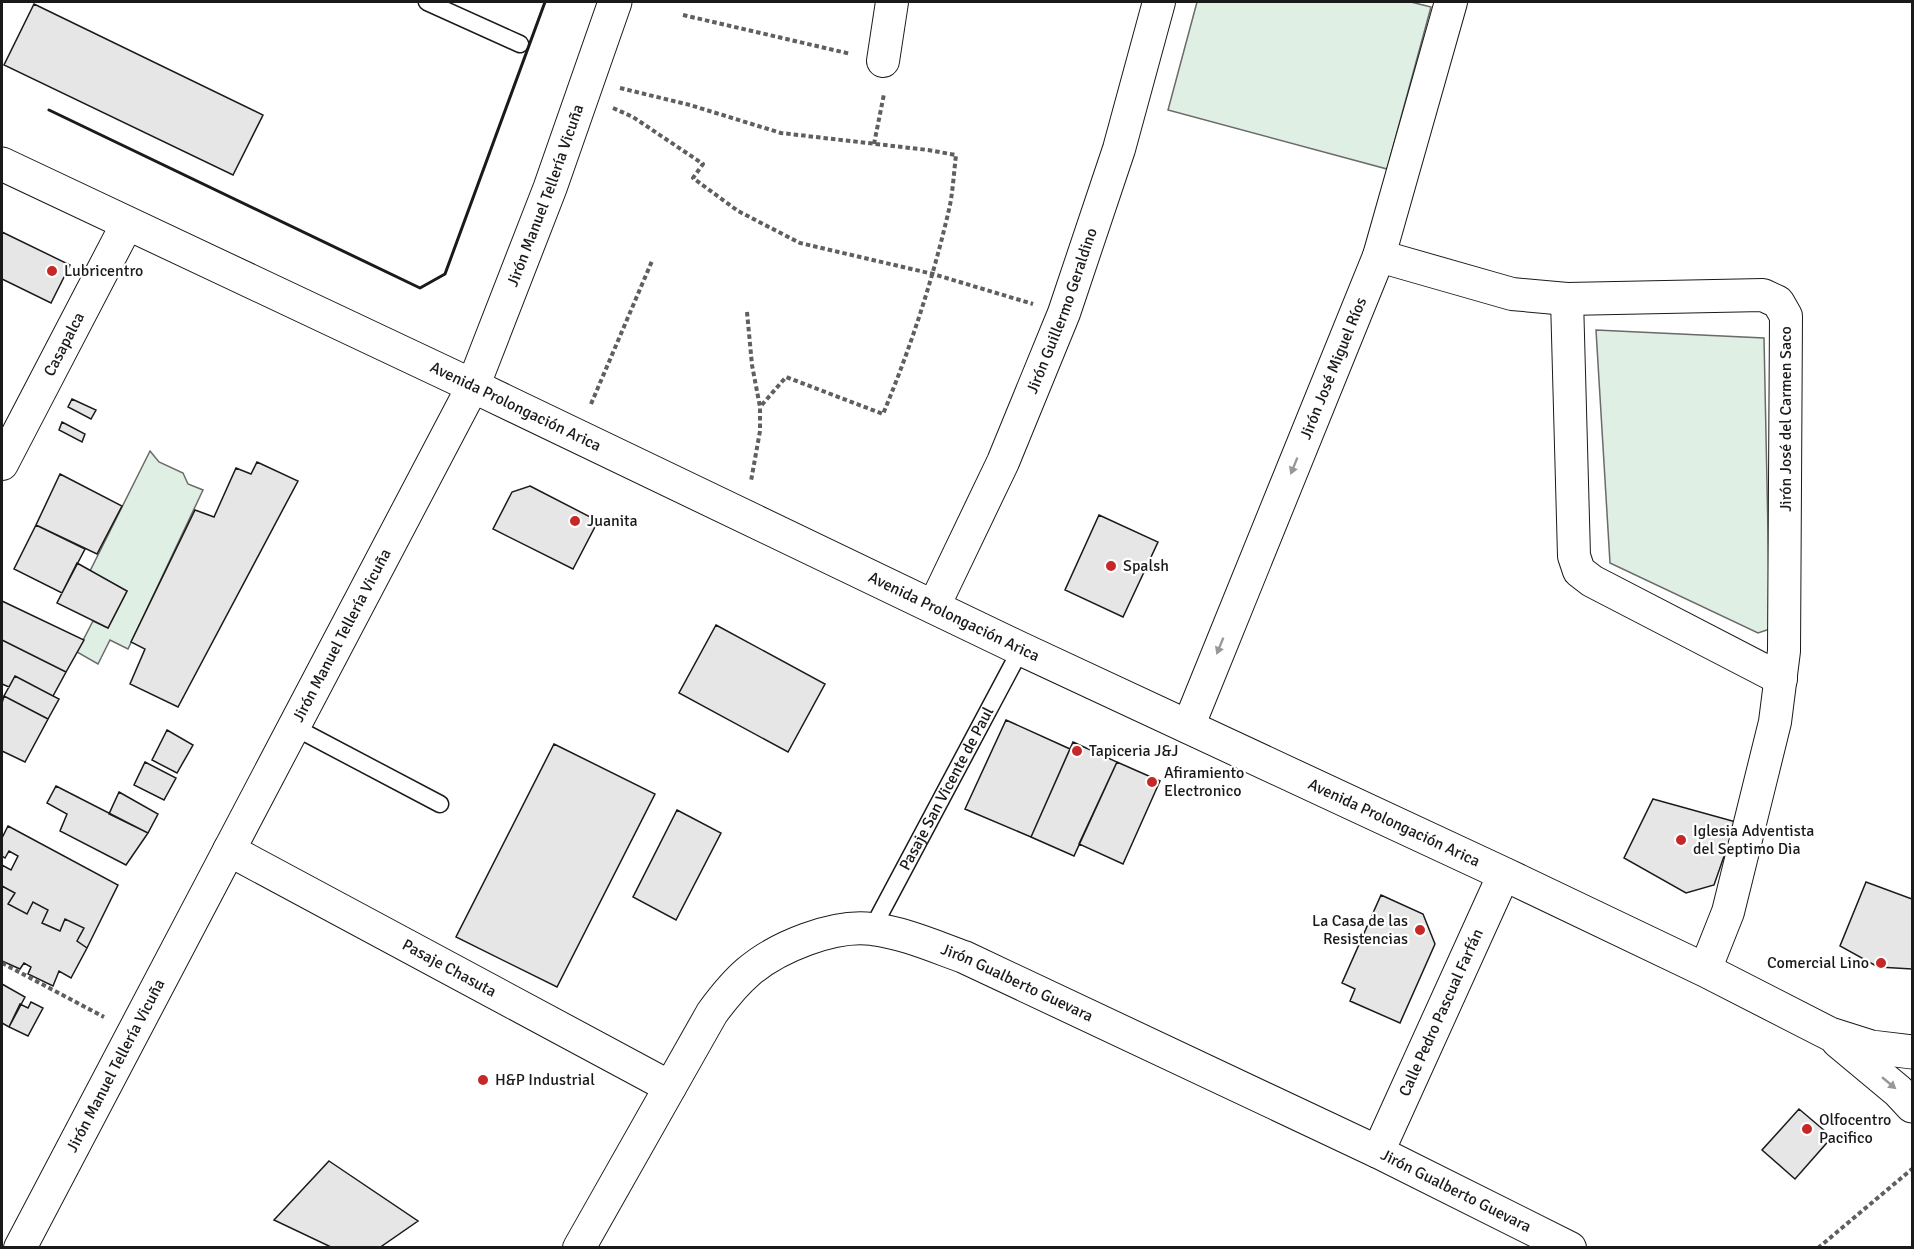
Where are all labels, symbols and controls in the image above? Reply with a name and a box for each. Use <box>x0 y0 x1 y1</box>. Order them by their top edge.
street label: Jirón Manuel Tellería Vicuña <box>503 102 588 289</box>
street label: Jirón Guillermo Geraldino <box>1022 225 1102 397</box>
place label: Lubricentro <box>64 261 143 281</box>
marker: Lubricentro <box>45 264 59 278</box>
street label: Jirón José Miguel Ríos <box>1296 294 1371 442</box>
street label: Casapalca <box>39 309 89 380</box>
street label: Jirón José del Carmen Saco <box>1776 326 1796 512</box>
street label: Avenida Prolongación Arica <box>427 357 604 456</box>
one-way arrow <box>1289 457 1299 475</box>
place label: Juanita <box>587 511 638 531</box>
marker: Juanita <box>568 514 582 528</box>
street label: Jirón Manuel Tellería Vicuña <box>288 545 396 726</box>
place label: Spalsh <box>1123 556 1169 576</box>
marker: Spalsh <box>1104 559 1118 573</box>
street label: Avenida Prolongación Arica <box>865 567 1043 666</box>
one-way arrow <box>1215 638 1225 656</box>
street label: Pasaje San Vicente de Paul <box>895 703 999 874</box>
place label: Tapiceria J&J <box>1089 741 1178 761</box>
marker: Tapiceria J&J <box>1070 744 1084 758</box>
place label: Afiramiento Electronico <box>1164 763 1244 801</box>
street label: Avenida Prolongación Arica <box>1305 774 1483 871</box>
marker: Afiramiento Electronico <box>1145 775 1159 789</box>
place label: Iglesia Adventista del Septimo Dia <box>1693 821 1814 859</box>
marker: Iglesia Adventista del Septimo Dia <box>1674 833 1688 847</box>
place label: La Casa de las Resistencias <box>1312 911 1408 949</box>
marker: La Casa de las Resistencias <box>1413 923 1427 937</box>
street label: Calle Pedro Pascual Farfán <box>1394 926 1488 1100</box>
street label: Pasaje Chasuta <box>399 935 500 1002</box>
street label: Jirón Gualberto Guevara <box>938 939 1096 1026</box>
place label: Comercial Lino <box>1767 953 1869 973</box>
marker: Comercial Lino <box>1874 956 1888 970</box>
street label: Jirón Manuel Tellería Vicuña <box>62 976 170 1156</box>
place label: H&P Industrial <box>495 1070 595 1090</box>
marker: H&P Industrial <box>476 1073 490 1087</box>
one-way arrow <box>1881 1076 1896 1088</box>
place label: Olfocentro Pacifico <box>1819 1110 1891 1148</box>
marker: Olfocentro Pacifico <box>1800 1122 1814 1136</box>
street label: Jirón Gualberto Guevara <box>1377 1145 1535 1237</box>

